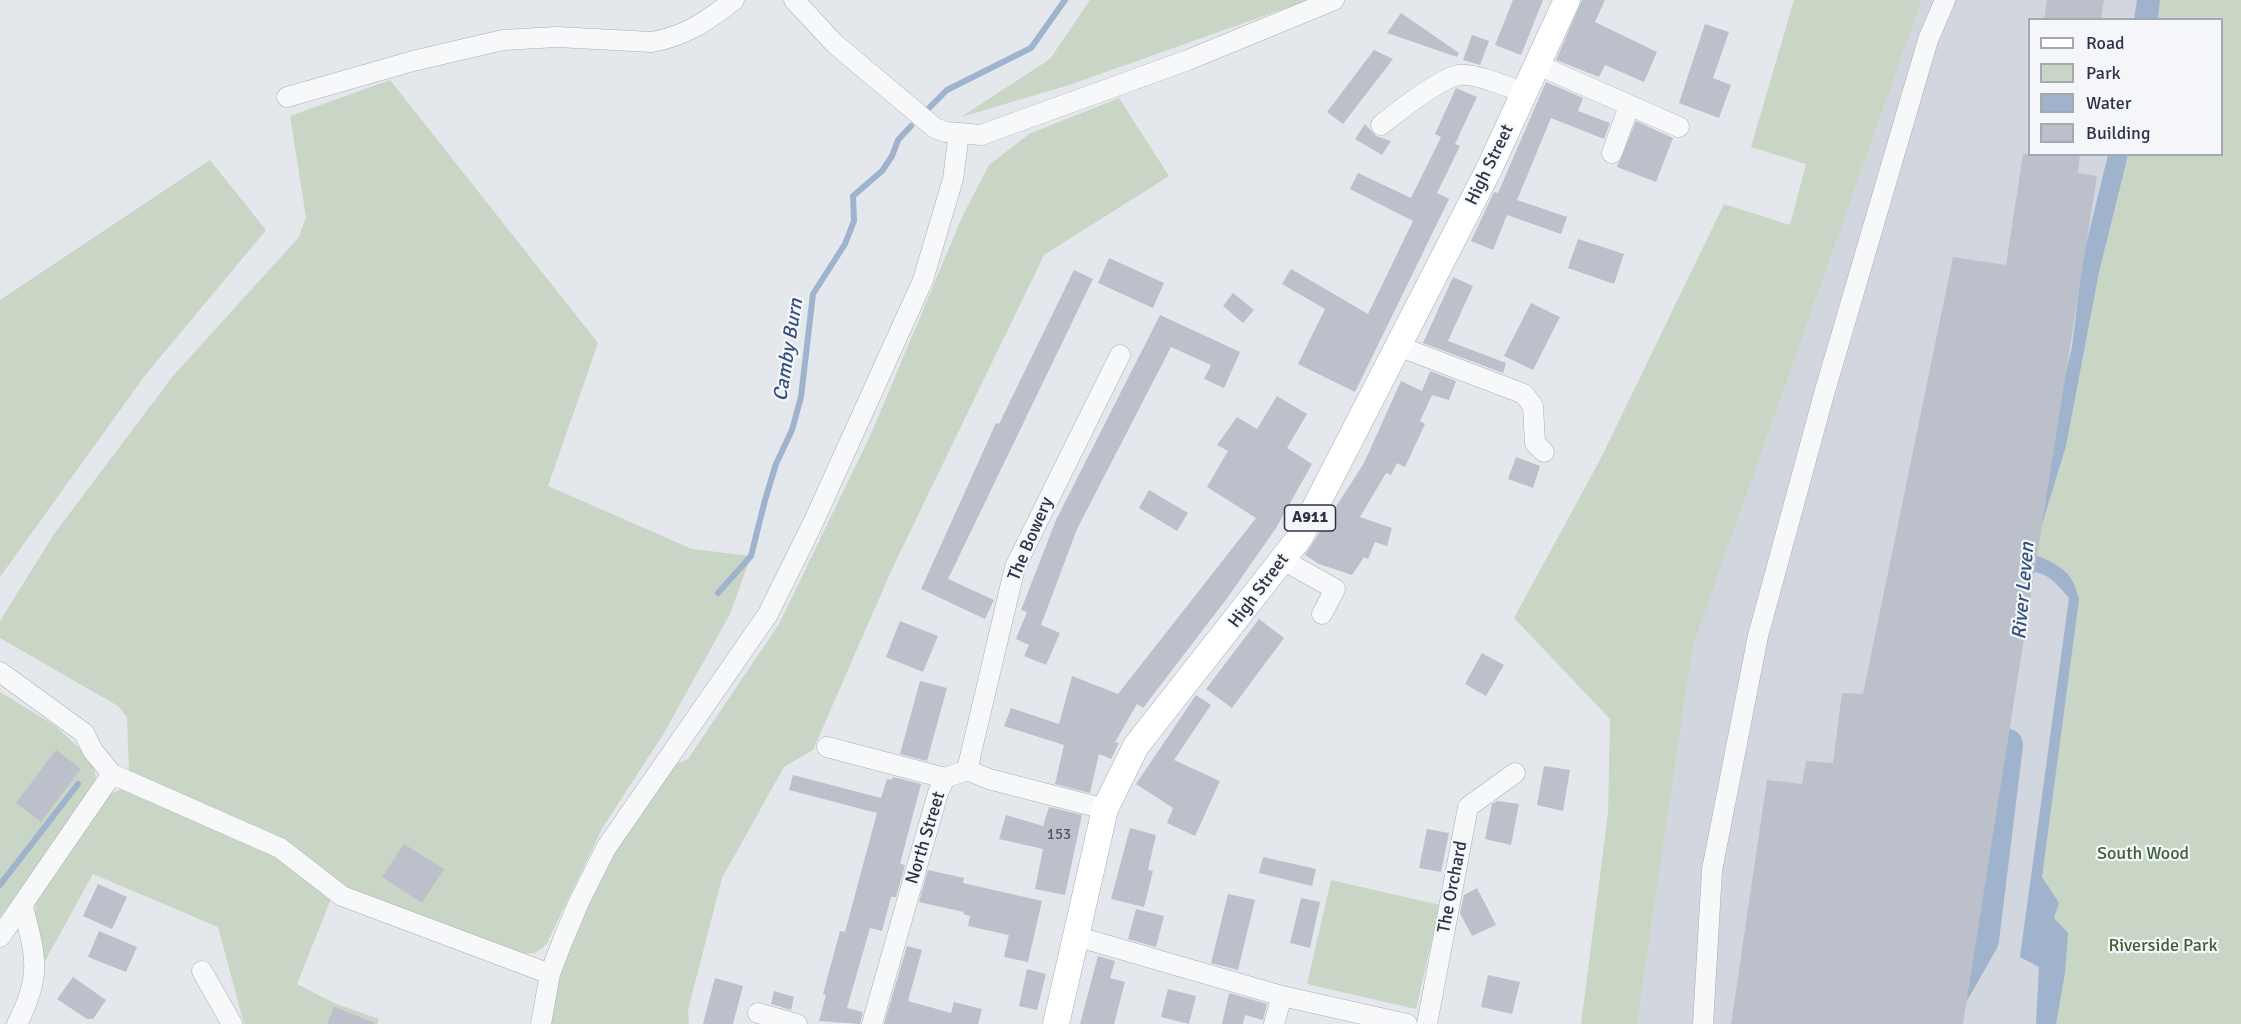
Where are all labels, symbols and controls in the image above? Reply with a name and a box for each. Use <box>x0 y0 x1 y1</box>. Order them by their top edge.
legend <box>2028 18 2223 156</box>
text: Road <box>2086 32 2125 54</box>
text: Park <box>2086 62 2121 84</box>
text: Water <box>2086 92 2131 114</box>
street label: High Street <box>1461 121 1519 209</box>
text: Building <box>2086 122 2150 144</box>
water label: Camby Burn <box>769 297 809 403</box>
street label: The Bowery <box>1004 494 1058 584</box>
road number: A911 <box>1284 505 1336 531</box>
water label: River Leven <box>2008 541 2040 641</box>
street label: High Street <box>1224 550 1294 632</box>
street label: North Street <box>902 789 950 887</box>
house number: 153 <box>1047 826 1071 844</box>
street label: The Orchard <box>1434 839 1472 935</box>
park label: South Wood <box>2097 843 2189 865</box>
park label: Riverside Park <box>2109 935 2217 957</box>

